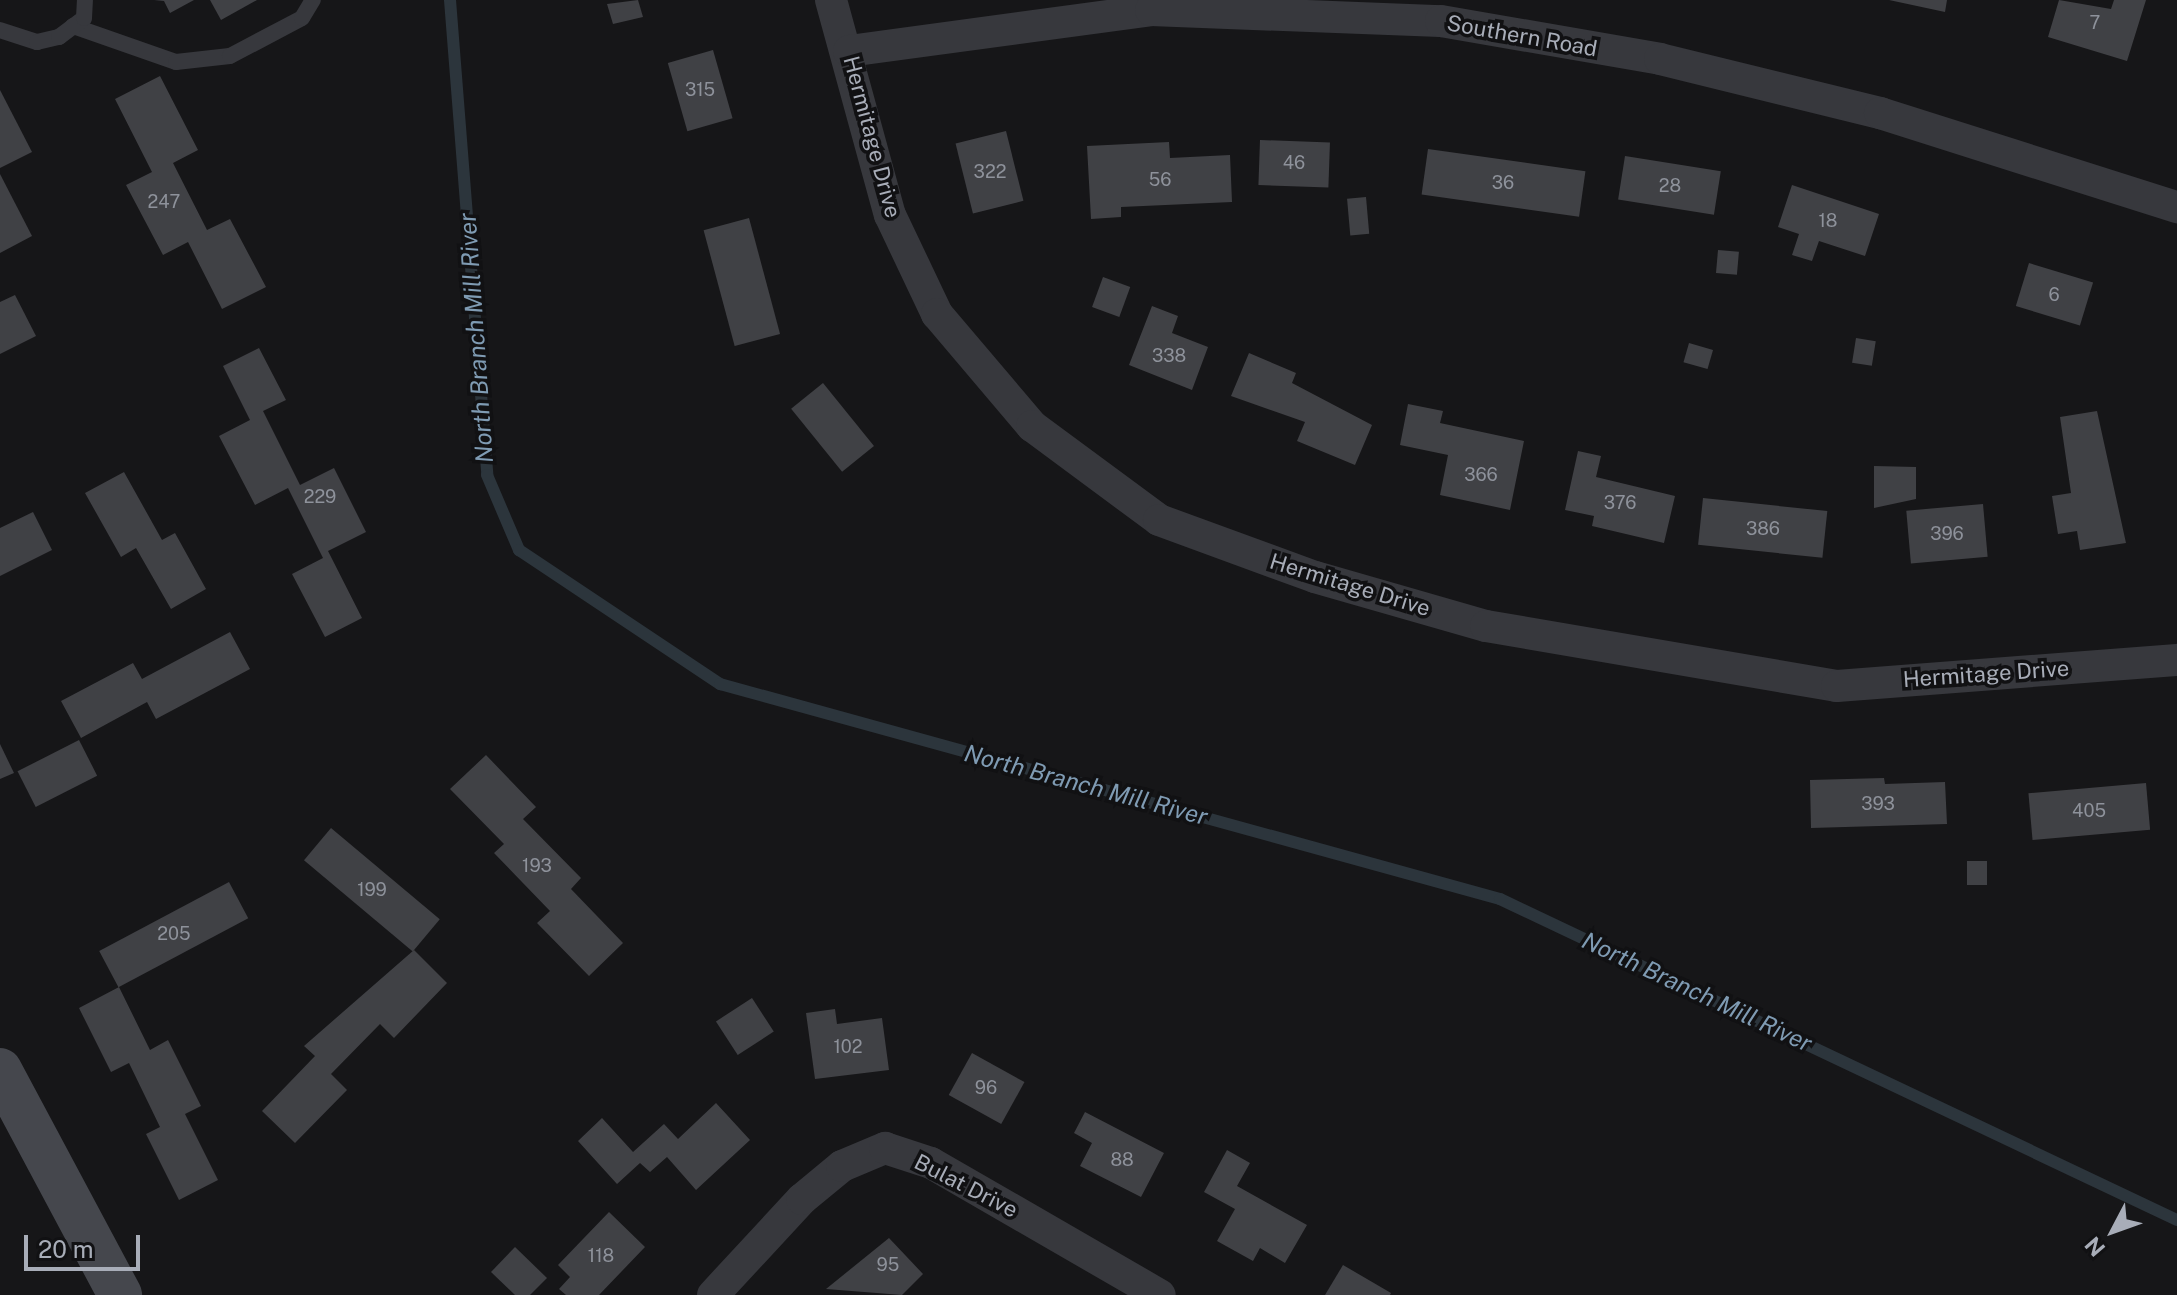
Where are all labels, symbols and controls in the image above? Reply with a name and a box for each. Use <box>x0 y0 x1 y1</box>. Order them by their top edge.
street label: Southern Road <box>1445 10 1599 62</box>
house number: 7 <box>2090 12 2100 34</box>
street label: Hermitage Drive <box>838 53 906 221</box>
house number: 315 <box>685 79 715 101</box>
house number: 46 <box>1283 152 1305 174</box>
house number: 322 <box>974 161 1006 183</box>
house number: 56 <box>1149 169 1171 191</box>
house number: 36 <box>1492 172 1514 194</box>
house number: 28 <box>1659 175 1681 197</box>
house number: 247 <box>148 191 180 213</box>
house number: 18 <box>1819 210 1837 232</box>
water label: North Branch Mill River <box>453 212 499 464</box>
house number: 6 <box>2048 284 2060 306</box>
house number: 338 <box>1152 345 1186 367</box>
house number: 366 <box>1464 464 1498 486</box>
house number: 229 <box>304 486 336 508</box>
house number: 376 <box>1604 492 1636 514</box>
house number: 386 <box>1746 518 1780 540</box>
house number: 396 <box>1930 523 1964 545</box>
street label: Hermitage Drive <box>1266 548 1434 622</box>
street label: Hermitage Drive <box>1902 655 2070 693</box>
water label: North Branch Mill River <box>961 739 1211 831</box>
house number: 393 <box>1861 793 1895 815</box>
house number: 405 <box>2072 800 2106 822</box>
house number: 193 <box>522 855 552 877</box>
house number: 199 <box>357 879 387 901</box>
house number: 205 <box>157 923 191 945</box>
water label: North Branch Mill River <box>1577 926 1817 1058</box>
house number: 102 <box>833 1036 863 1058</box>
house number: 96 <box>975 1077 997 1099</box>
street label: Bulat Drive <box>910 1149 1022 1223</box>
house number: 88 <box>1110 1149 1134 1171</box>
north arrow <box>2073 1191 2153 1271</box>
scale bar <box>28 1219 144 1269</box>
text: N <box>2079 1232 2110 1262</box>
text: 20 m <box>38 1235 94 1263</box>
house number: 118 <box>588 1245 614 1267</box>
house number: 95 <box>877 1254 899 1276</box>

